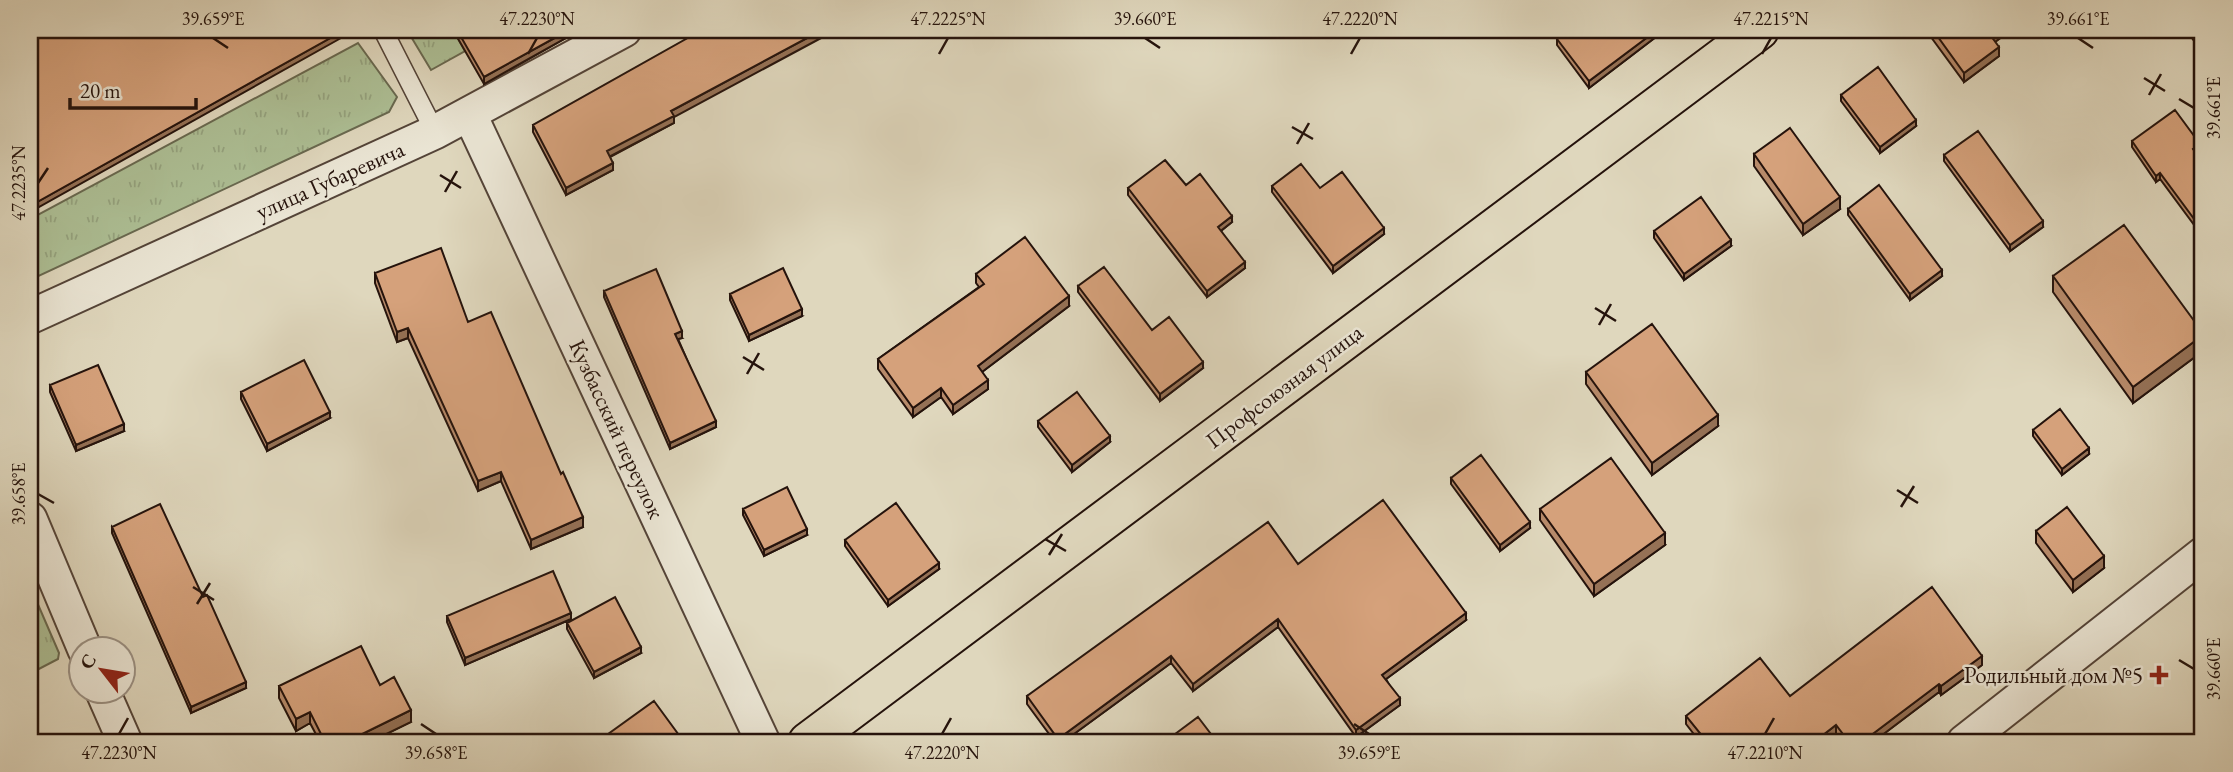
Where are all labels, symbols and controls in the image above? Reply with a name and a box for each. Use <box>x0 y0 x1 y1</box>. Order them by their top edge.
text: 39.659°E <box>182 7 244 30</box>
text: 47.2230°N <box>499 7 575 30</box>
text: 47.2225°N <box>910 7 986 30</box>
text: 39.660°E <box>1114 7 1176 30</box>
text: 47.2220°N <box>1322 7 1398 30</box>
text: 47.2215°N <box>1733 7 1809 30</box>
text: 39.661°E <box>2047 7 2109 30</box>
scale bar <box>70 66 196 110</box>
text: 20 m <box>80 77 121 104</box>
text: 39.661°E <box>2202 77 2225 139</box>
street label: улица Губаревича <box>251 134 410 226</box>
text: 47.2235°N <box>7 145 30 221</box>
street label: Профсоюзная улица <box>1199 317 1369 455</box>
street label: Кузбасский переулок <box>562 334 672 524</box>
text: 39.658°E <box>7 463 30 525</box>
north arrow <box>66 636 136 706</box>
text: 39.660°E <box>2202 638 2225 700</box>
text: С <box>74 649 102 674</box>
place label: Родильный дом №5 <box>1964 660 2143 690</box>
marker: Родильный дом №5 <box>2149 665 2169 685</box>
text: 47.2230°N <box>81 741 157 764</box>
text: 39.658°E <box>405 741 467 764</box>
text: 47.2220°N <box>904 741 980 764</box>
text: 39.659°E <box>1338 741 1400 764</box>
text: 47.2210°N <box>1727 741 1803 764</box>

